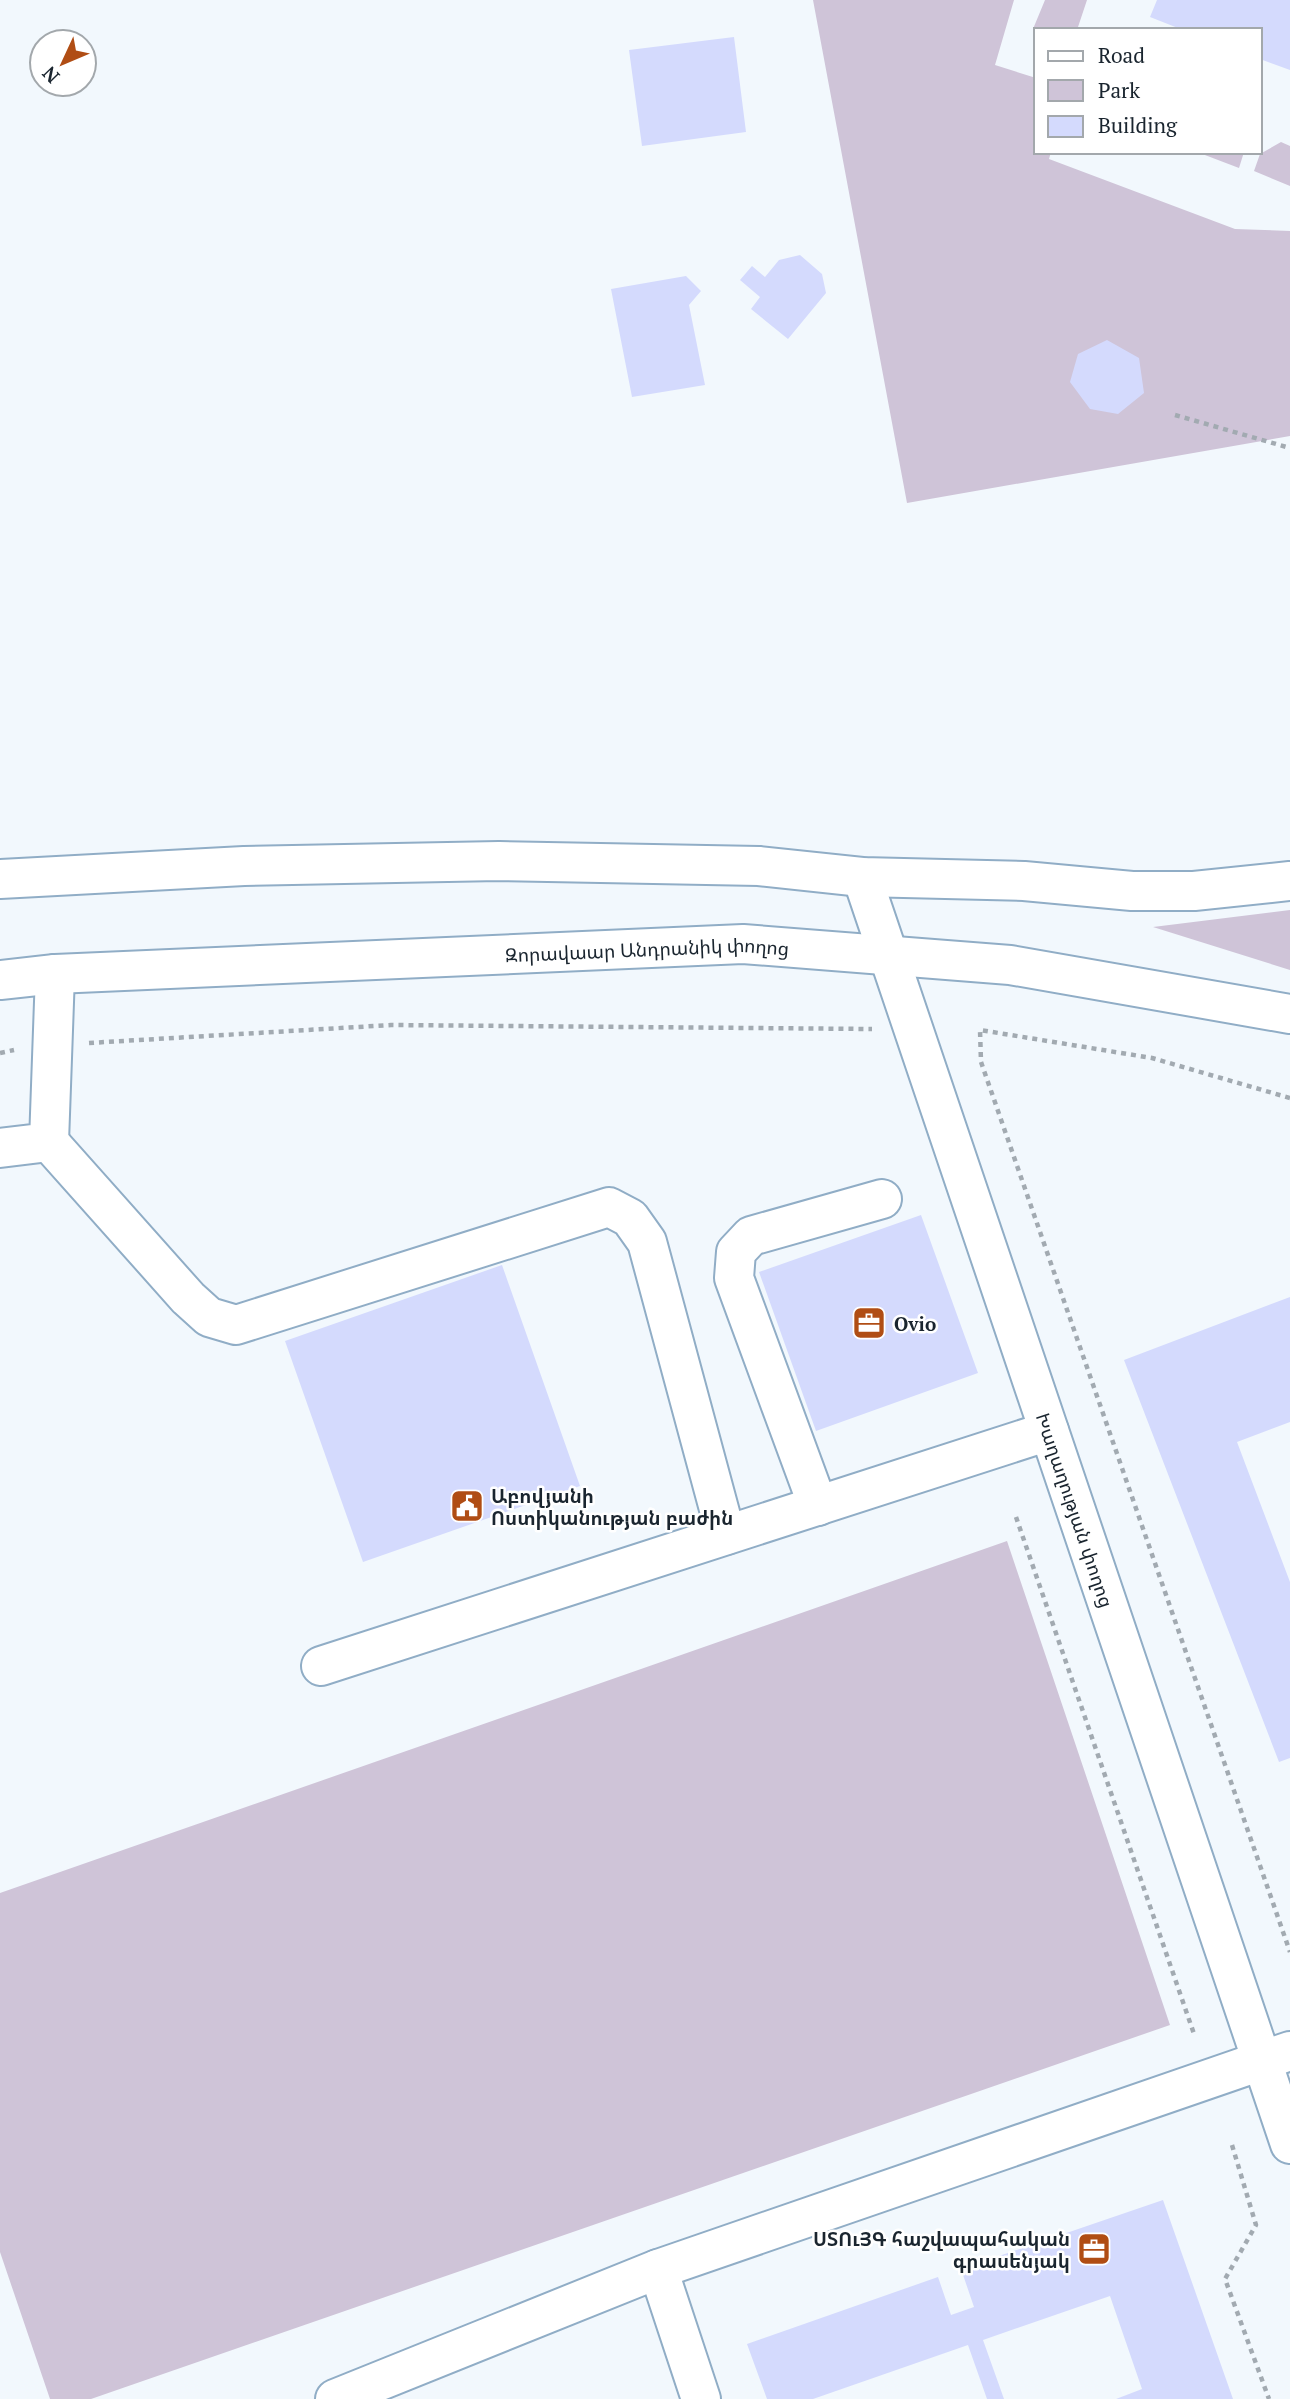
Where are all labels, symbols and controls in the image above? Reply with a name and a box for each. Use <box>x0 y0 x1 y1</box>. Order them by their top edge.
north arrow <box>28 28 98 98</box>
legend <box>1034 28 1262 154</box>
text: Road <box>1098 41 1145 69</box>
text: N <box>36 61 64 89</box>
text: Park <box>1098 76 1140 104</box>
text: Building <box>1098 111 1178 139</box>
street label: Զորավաար Անդրանիկ փողոց <box>504 931 790 967</box>
office icon: Ovio <box>850 1304 888 1342</box>
place label: Ovio <box>894 1311 936 1336</box>
street label: Խաղաղության փողոց <box>1031 1409 1120 1610</box>
place label: Աբովյանի Ոստիկանության բաժին <box>491 1483 733 1530</box>
public building icon: Աբովյանի Ոստիկանության բաժին <box>448 1487 486 1525</box>
place label: ՍՏՈւՅԳ հաշվապահական գրասենյակ <box>813 2226 1070 2273</box>
office icon: ՍՏՈւՅԳ հաշվապահական գրասենյակ <box>1075 2230 1113 2268</box>

